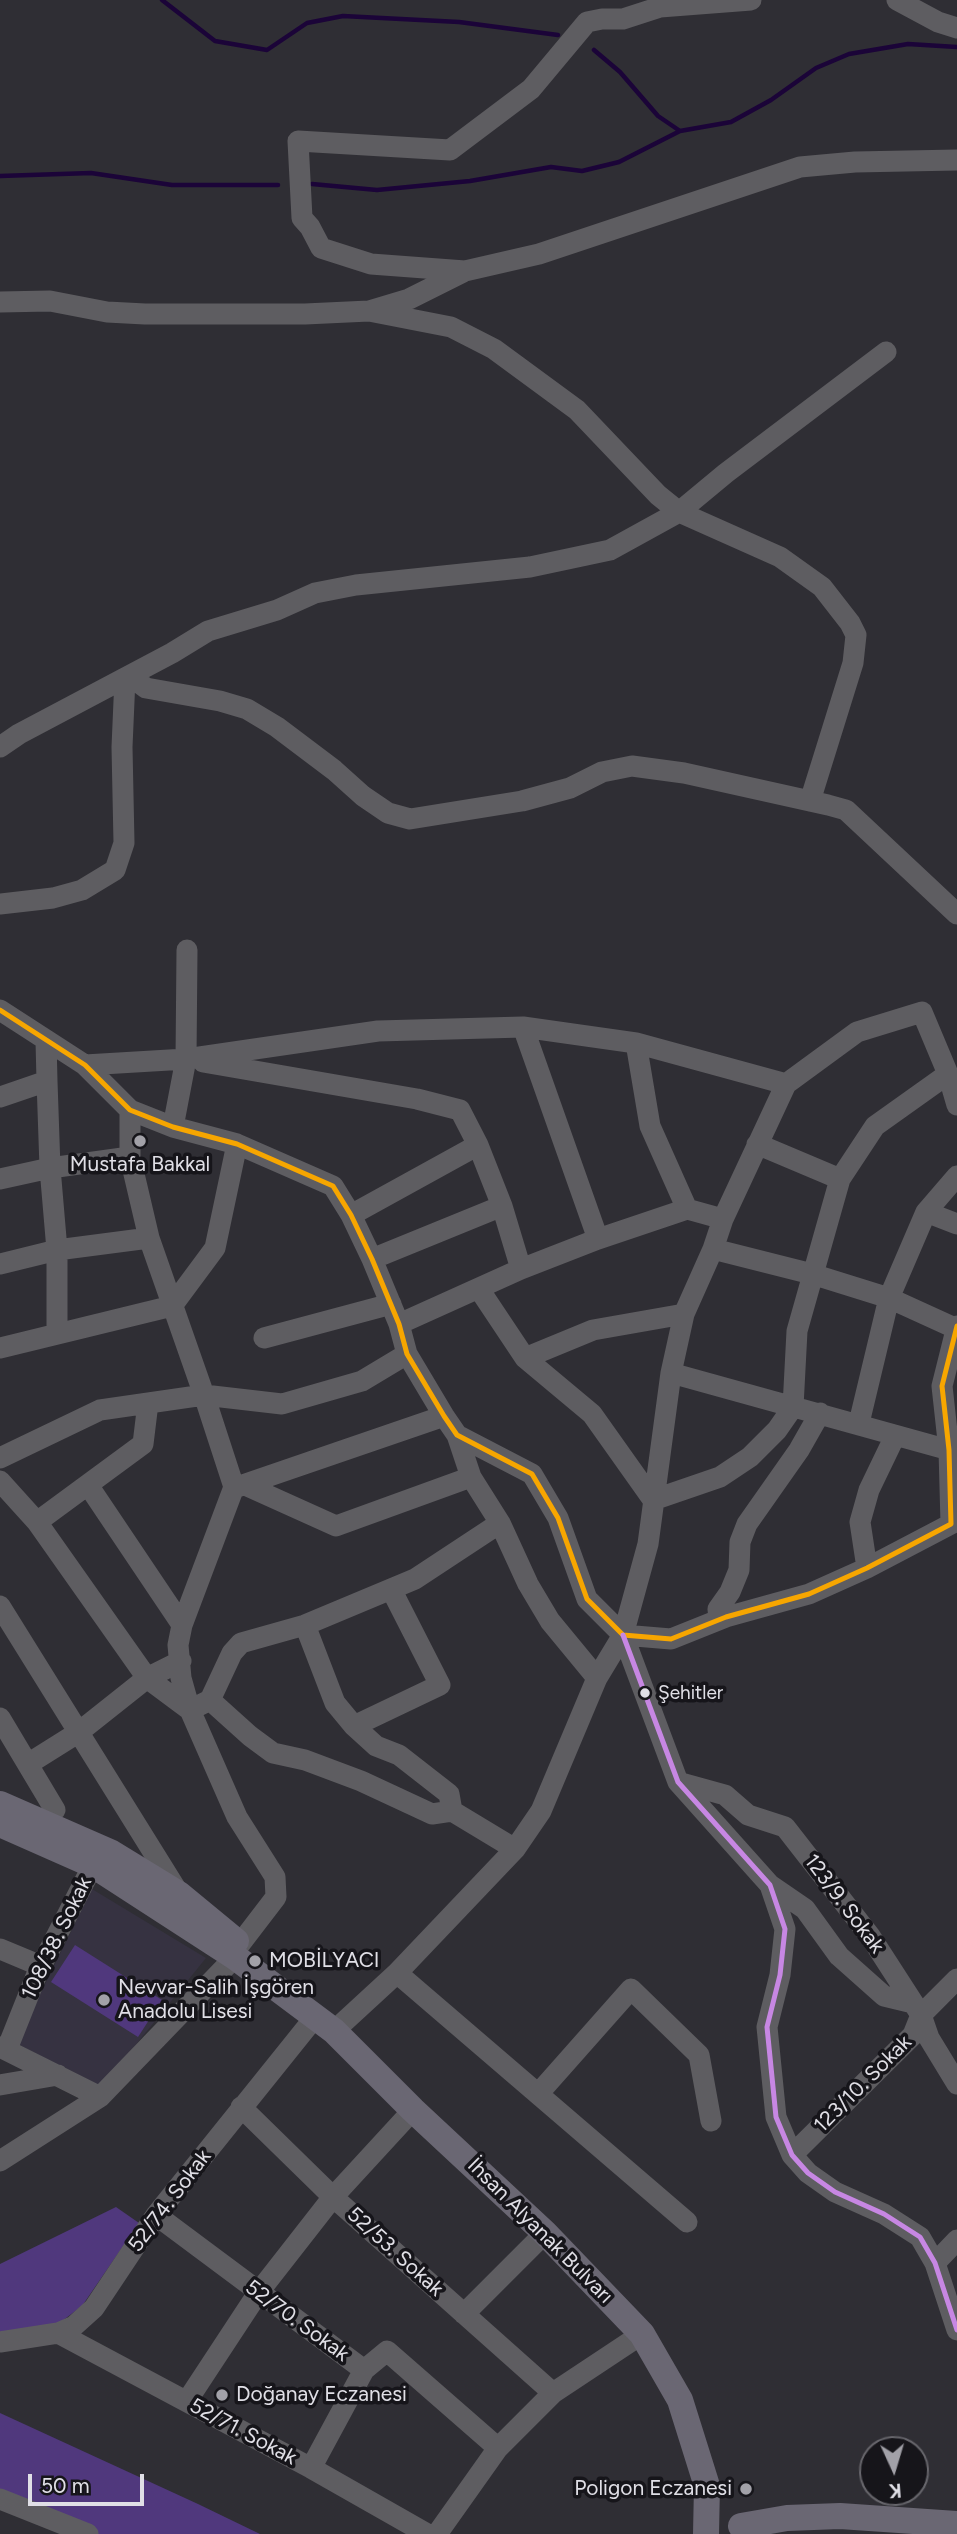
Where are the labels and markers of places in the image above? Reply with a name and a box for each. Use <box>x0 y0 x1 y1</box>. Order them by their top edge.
marker: Mustafa Bakkal <box>132 1133 148 1149</box>
place label: Mustafa Bakkal <box>70 1152 210 1178</box>
place label: Şehitler <box>658 1682 723 1704</box>
marker: Şehitler <box>638 1686 652 1700</box>
place label: MOBİLYACI <box>269 1948 380 1974</box>
marker: MOBİLYACI <box>247 1953 263 1969</box>
place label: Nevvar-Salih İşgören Anadolu Lisesi <box>118 1975 314 2025</box>
marker: Nevvar-Salih İşgören Anadolu Lisesi <box>96 1992 112 2008</box>
place label: Doğanay Eczanesi <box>236 2382 407 2408</box>
marker: Doğanay Eczanesi <box>214 2387 230 2403</box>
place label: Poligon Eczanesi <box>574 2476 732 2502</box>
marker: Poligon Eczanesi <box>738 2481 754 2497</box>

